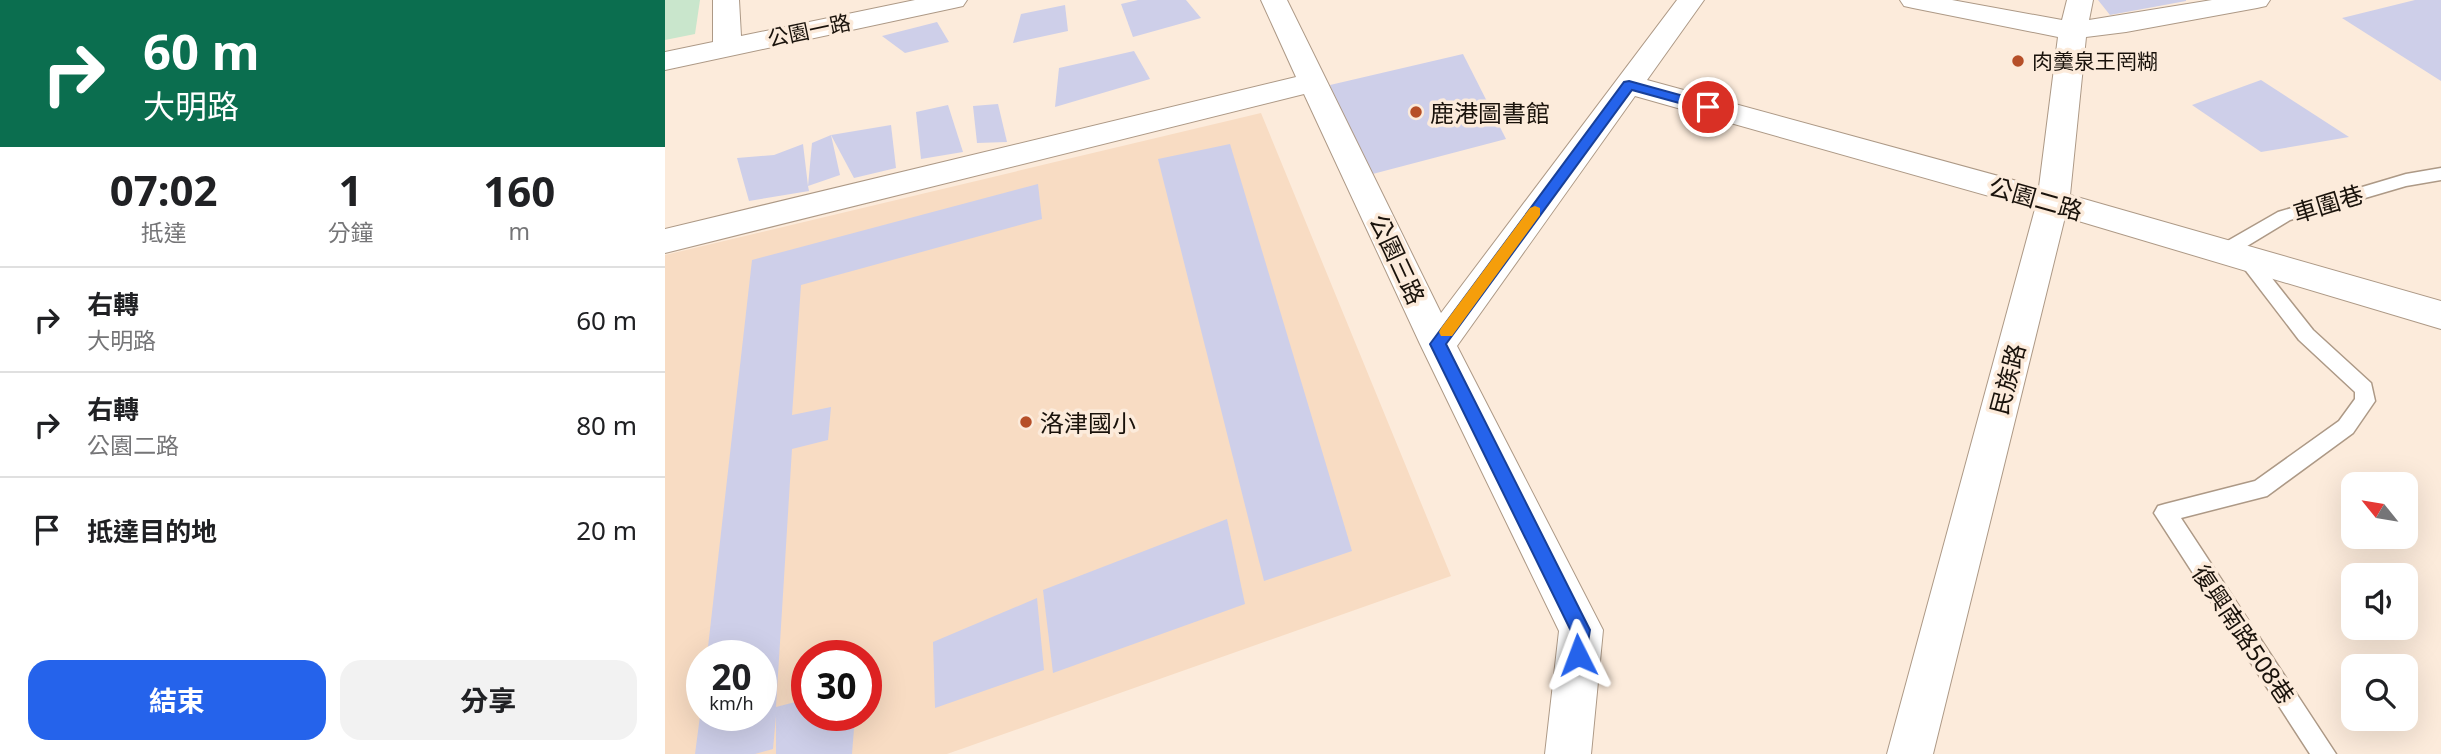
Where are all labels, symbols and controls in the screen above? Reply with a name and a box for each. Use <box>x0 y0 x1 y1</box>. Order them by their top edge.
street label: 公園一路 <box>765 8 853 52</box>
text: 60 m <box>143 18 260 84</box>
icon: right <box>28 28 119 119</box>
place label: 肉羹泉王罔糊 <box>2032 47 2158 75</box>
marker: 肉羹泉王罔糊 <box>2010 53 2026 69</box>
pin <box>1678 77 1738 137</box>
text: 大明路 <box>143 84 239 127</box>
icon: arrive <box>1689 88 1727 126</box>
place label: 鹿港圖書館 <box>1430 96 1550 129</box>
marker: 鹿港圖書館 <box>1408 104 1424 120</box>
text: 07:02 <box>110 161 218 218</box>
text: 1 <box>338 161 362 218</box>
text: 160 <box>483 162 555 219</box>
street label: 公園二路 <box>1985 169 2087 227</box>
street label: 車圍巷 <box>2289 177 2367 229</box>
street label: 公園三路 <box>1363 209 1433 309</box>
text: m <box>508 215 530 247</box>
text: 抵達 <box>141 216 187 248</box>
text: 分鐘 <box>327 216 373 248</box>
text: 右轉 <box>87 286 139 322</box>
icon: right <box>28 301 66 339</box>
text: 60 m <box>576 302 637 338</box>
text: 大明路 <box>87 324 156 356</box>
street label: 民族路 <box>1982 340 2032 418</box>
text: 右轉 <box>87 391 139 427</box>
icon: right <box>28 406 66 444</box>
place label: 洛津國小 <box>1040 406 1136 439</box>
text: 80 m <box>576 407 637 443</box>
marker: 洛津國小 <box>1018 414 1034 430</box>
text: 公園二路 <box>87 429 179 461</box>
north arrow <box>2341 472 2419 550</box>
map controls <box>2341 472 2418 731</box>
icon: arrive <box>28 511 66 549</box>
text: 20 m <box>576 512 637 548</box>
text: 抵達目的地 <box>87 513 217 549</box>
street label: 復興南路508巷 <box>2185 558 2303 710</box>
button: sound <box>2341 563 2418 640</box>
position arrow <box>1541 618 1615 692</box>
speed limit sign: 30 <box>791 640 882 731</box>
text: 20 <box>711 653 752 700</box>
button: search <box>2341 654 2418 731</box>
button: 結束 <box>28 660 326 740</box>
button: 分享 <box>340 660 637 740</box>
text: km/h <box>709 691 754 715</box>

